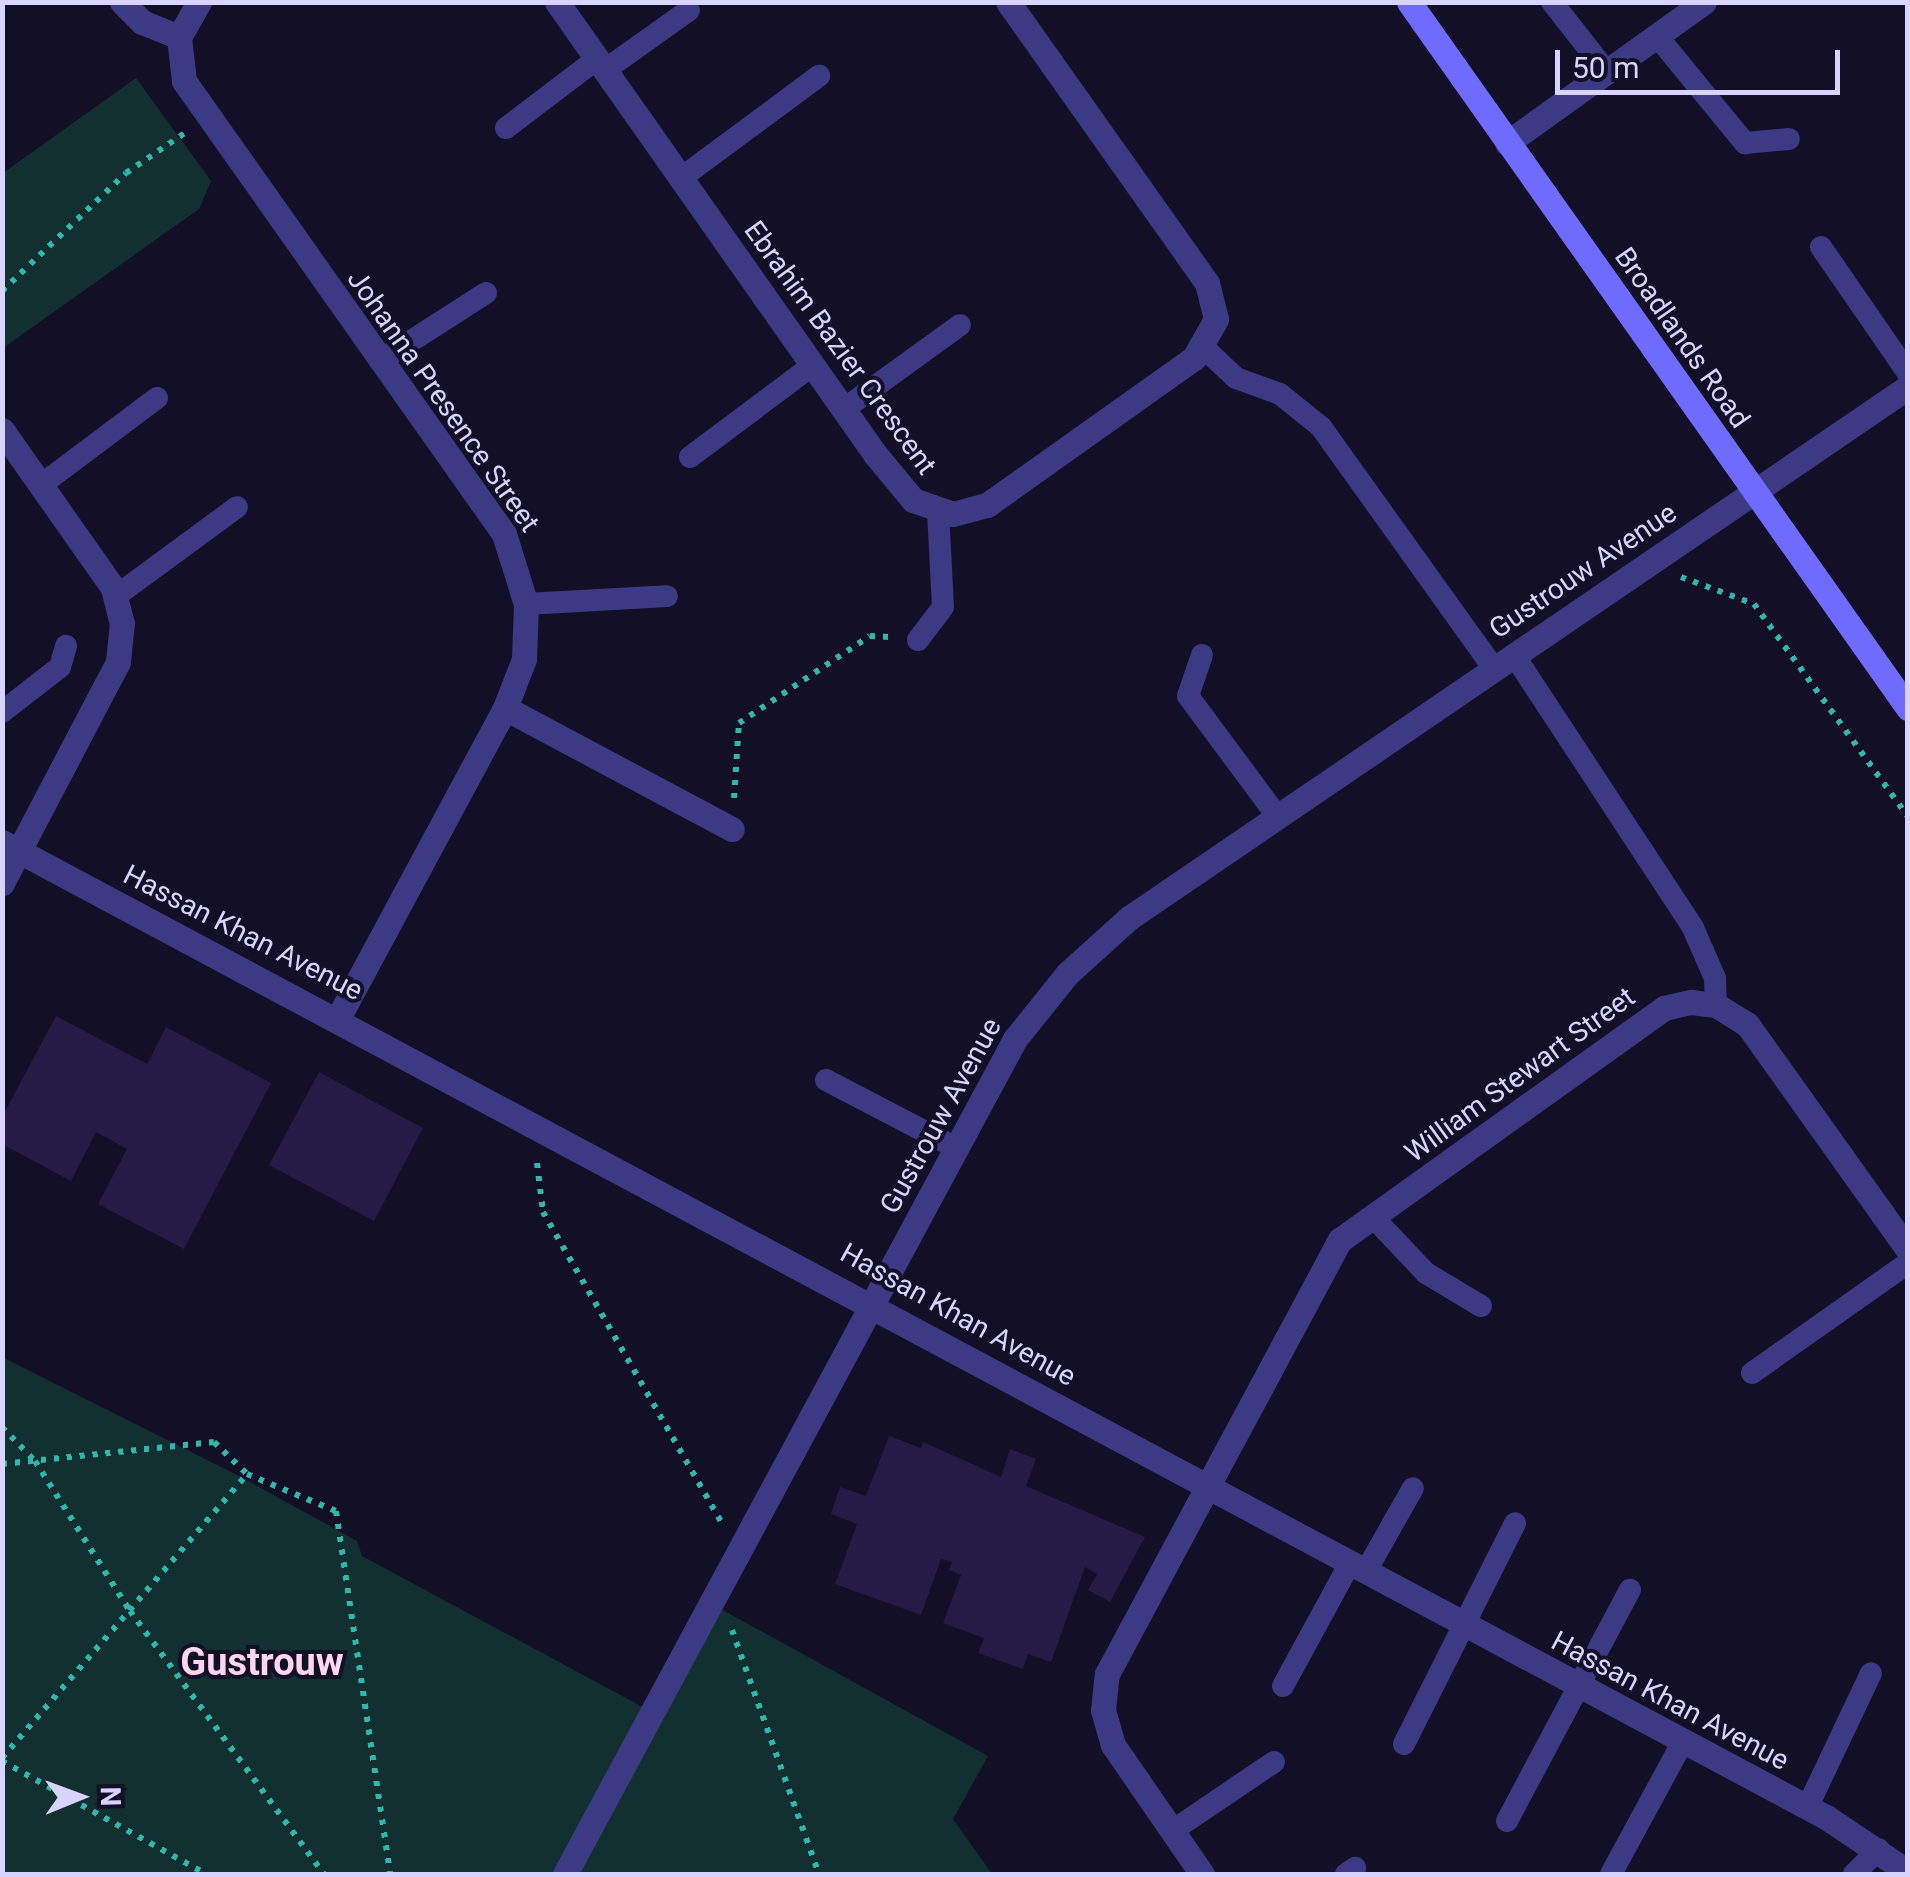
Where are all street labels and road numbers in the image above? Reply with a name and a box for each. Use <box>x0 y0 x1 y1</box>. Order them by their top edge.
street label: Ebrahim Bazier Crescent <box>737 215 943 481</box>
street label: Broadlands Road <box>1607 241 1757 435</box>
street label: Johanna Presence Street <box>340 264 546 538</box>
street label: Gustrouw Avenue <box>1483 496 1683 646</box>
street label: Hassan Khan Avenue <box>118 858 368 1008</box>
street label: William Stewart Street <box>1399 980 1641 1170</box>
street label: Gustrouw Avenue <box>873 1012 1009 1220</box>
street label: Hassan Khan Avenue <box>834 1236 1082 1394</box>
street label: Hassan Khan Avenue <box>1546 1624 1794 1778</box>

